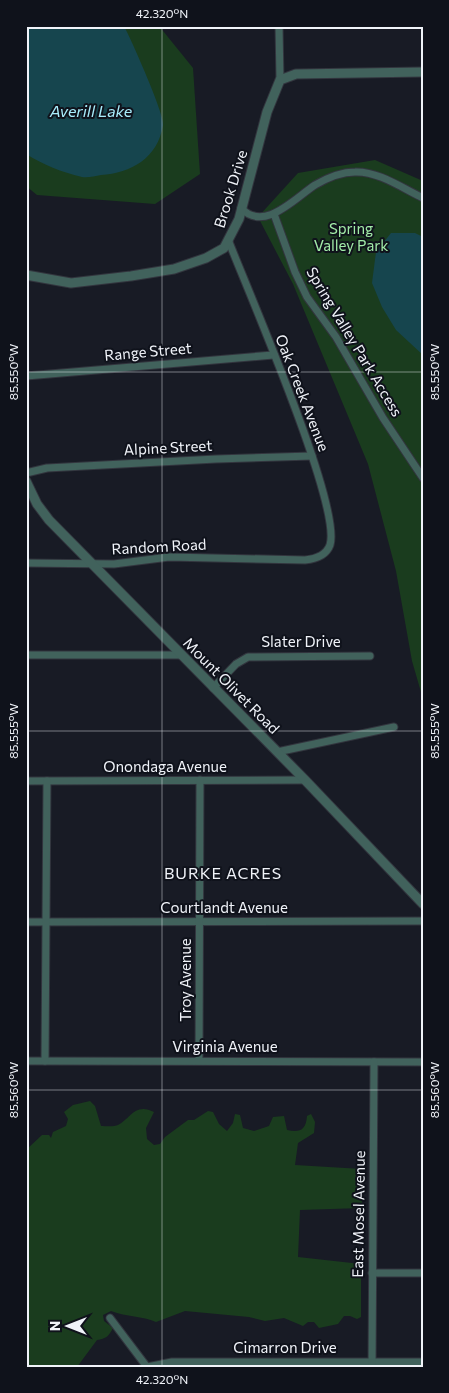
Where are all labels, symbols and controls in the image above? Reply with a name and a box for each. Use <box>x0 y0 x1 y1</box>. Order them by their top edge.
text: 42.320°N <box>136 6 188 20</box>
water label: Averill Lake <box>49 101 133 120</box>
street label: Brook Drive <box>210 147 250 230</box>
park label: Spring Valley Park <box>314 219 388 254</box>
street label: Spring Valley Park Access <box>303 264 407 420</box>
street label: Oak Creek Avenue <box>272 332 334 454</box>
street label: Range Street <box>103 338 192 364</box>
text: 85.550°W <box>6 344 20 400</box>
text: 85.550°W <box>427 344 441 400</box>
street label: Alpine Street <box>123 436 213 458</box>
street label: Random Road <box>111 535 207 557</box>
street label: Slater Drive <box>261 632 341 650</box>
street label: Mount Olivet Road <box>180 634 283 737</box>
text: 85.555°W <box>6 703 20 759</box>
text: 85.555°W <box>427 703 441 759</box>
street label: Onondaga Avenue <box>103 757 227 775</box>
district label: BURKE ACRES <box>164 863 282 882</box>
street label: Courtlandt Avenue <box>160 898 288 916</box>
street label: Troy Avenue <box>176 938 194 1022</box>
street label: Virginia Avenue <box>172 1037 278 1055</box>
text: 85.560°W <box>6 1062 20 1118</box>
text: 85.560°W <box>427 1062 441 1118</box>
street label: East Mosel Avenue <box>348 1150 368 1278</box>
north arrow <box>42 1300 92 1350</box>
text: N <box>46 1321 63 1331</box>
street label: Cimarron Drive <box>233 1338 337 1356</box>
text: 42.320°N <box>136 1372 188 1386</box>

